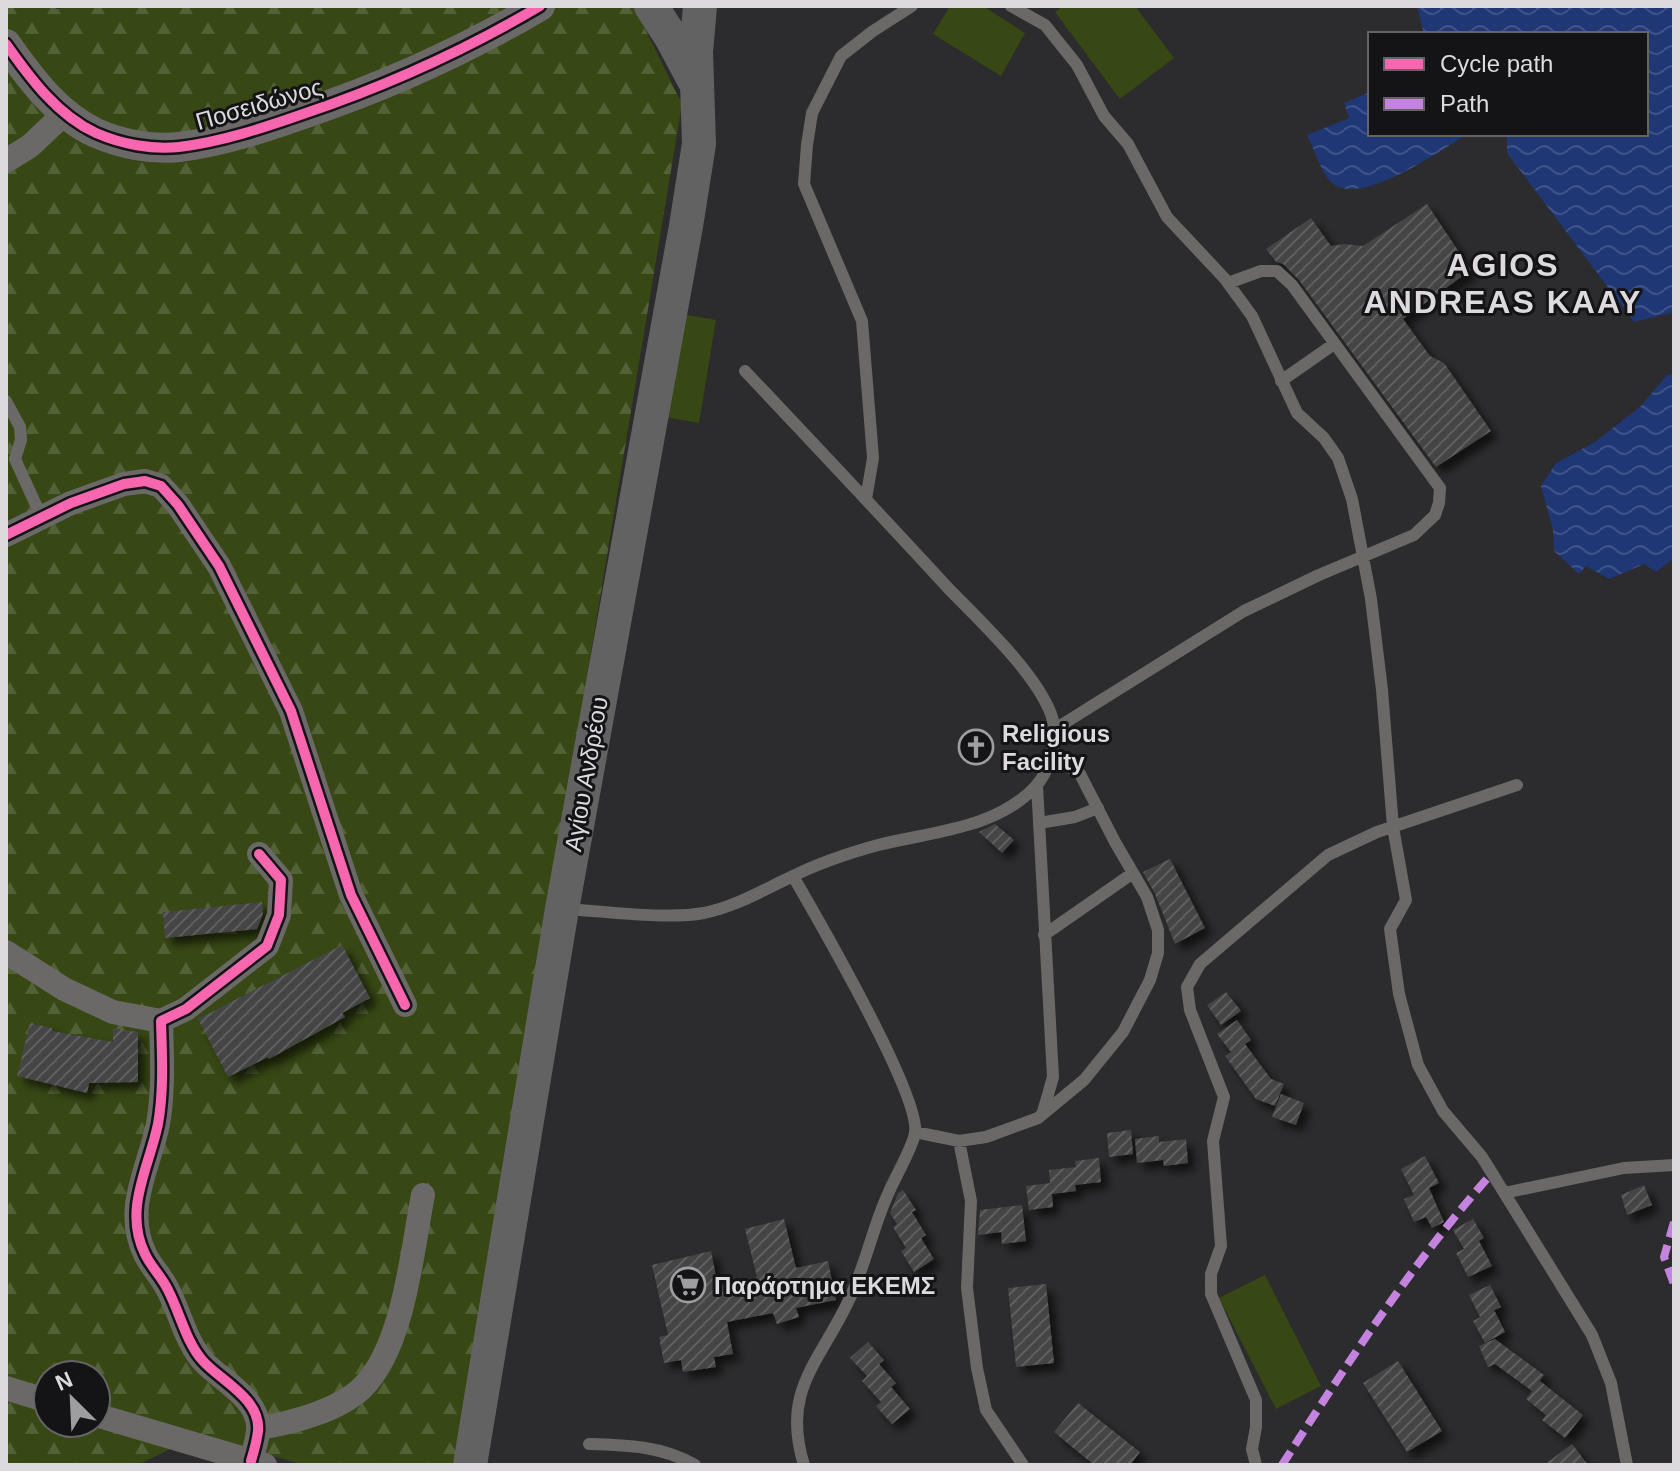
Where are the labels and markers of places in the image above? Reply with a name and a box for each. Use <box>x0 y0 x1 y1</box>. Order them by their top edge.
place label: Religious Facility <box>1002 720 1110 775</box>
church icon: Religious Facility <box>957 728 995 766</box>
supermarket icon: Παράρτημα ΕΚΕΜΣ <box>669 1266 707 1304</box>
place label: Παράρτημα ΕΚΕΜΣ <box>714 1272 935 1299</box>

